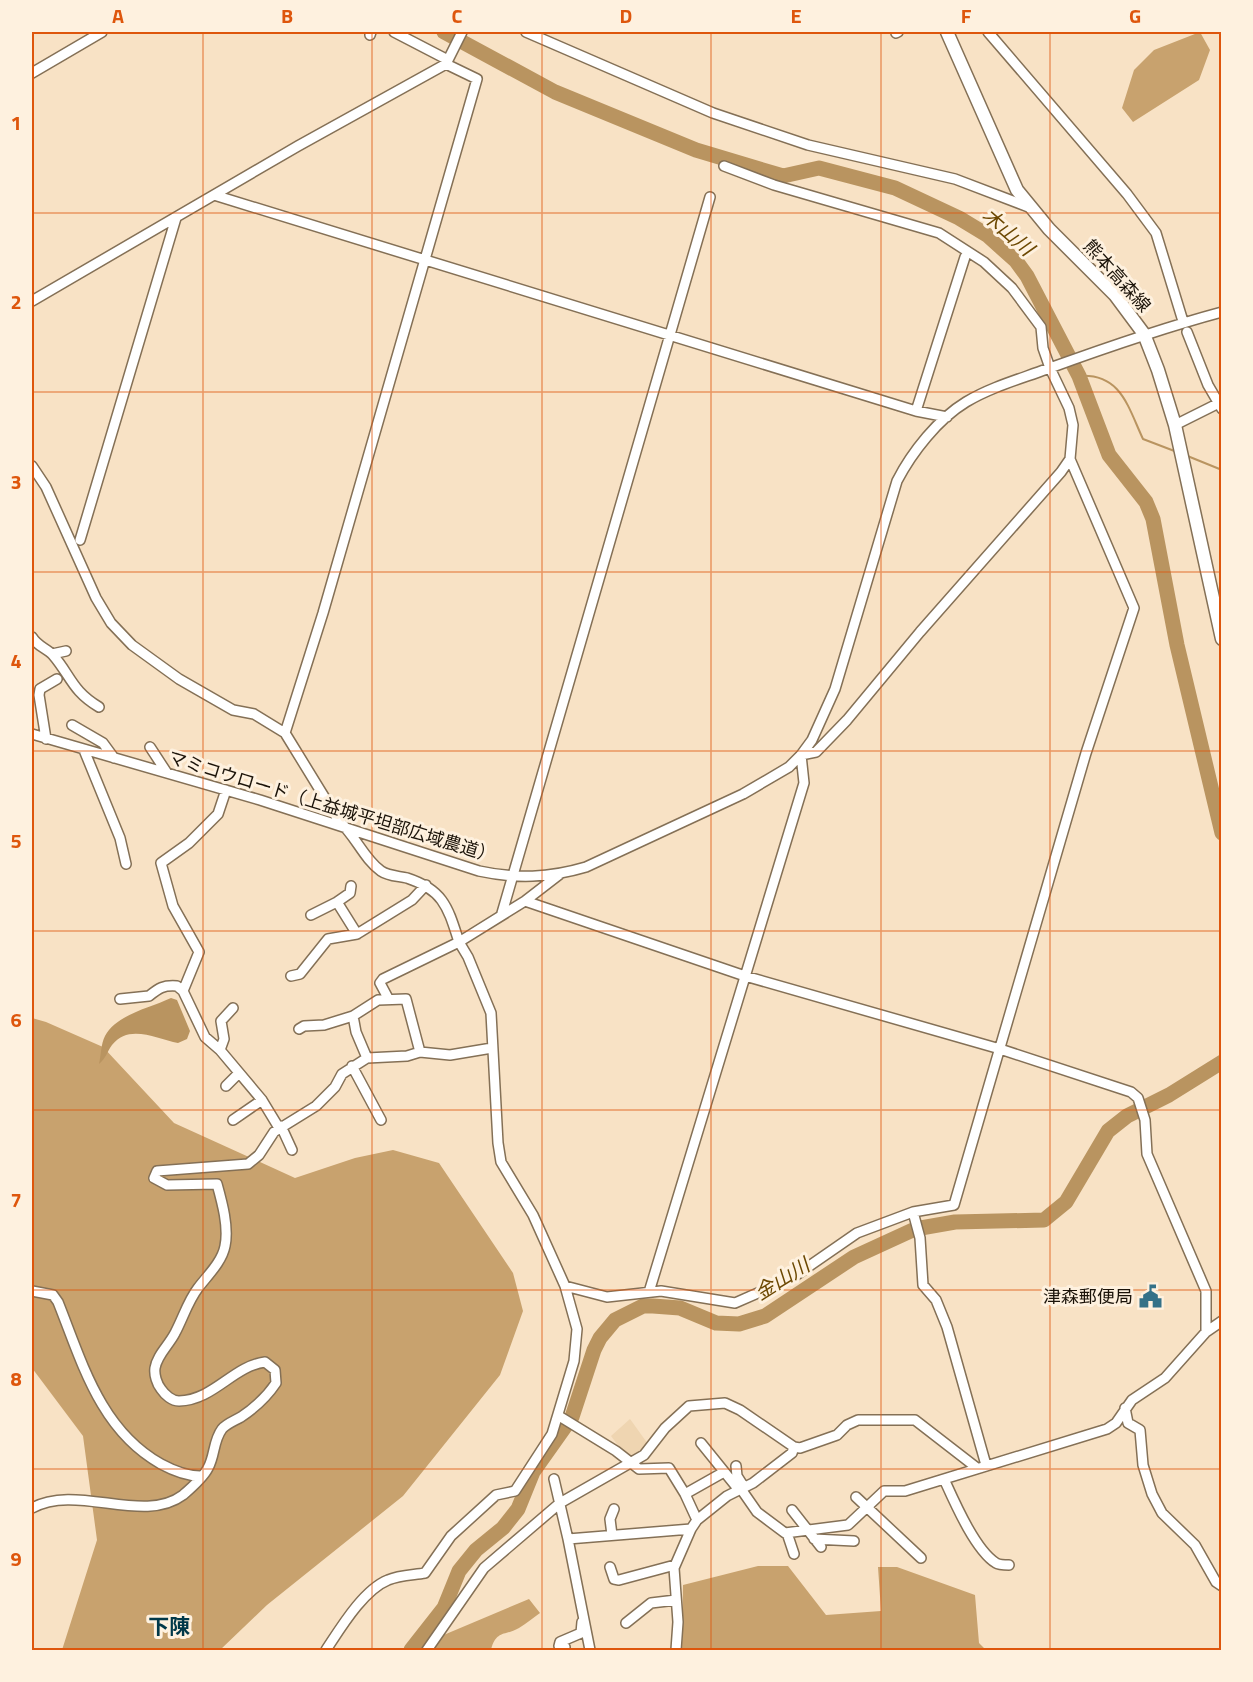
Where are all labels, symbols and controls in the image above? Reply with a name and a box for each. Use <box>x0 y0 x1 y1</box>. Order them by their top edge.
text: A <box>112 0 124 31</box>
text: B <box>281 0 293 31</box>
text: C <box>452 0 463 31</box>
text: D <box>620 0 632 31</box>
text: E <box>790 0 802 31</box>
text: F <box>961 0 972 31</box>
text: G <box>1129 0 1141 31</box>
text: 1 <box>10 107 22 138</box>
water label: 木山川 <box>976 200 1043 264</box>
street label: 熊本高森線 <box>1077 233 1158 318</box>
text: 2 <box>10 286 22 317</box>
text: 3 <box>10 466 22 497</box>
text: 4 <box>10 645 22 676</box>
street label: マミコウロード（上益城平坦部広域農道） <box>165 744 499 869</box>
text: 5 <box>10 825 22 856</box>
text: 6 <box>10 1004 22 1035</box>
text: 7 <box>10 1184 22 1215</box>
water label: 金山川 <box>748 1248 817 1308</box>
place label: 津森郵便局 <box>1043 1283 1133 1310</box>
public building icon: 津森郵便局 <box>1138 1284 1164 1310</box>
text: 8 <box>10 1363 22 1394</box>
text: 9 <box>10 1543 22 1574</box>
district label: 下陳 <box>148 1610 190 1642</box>

